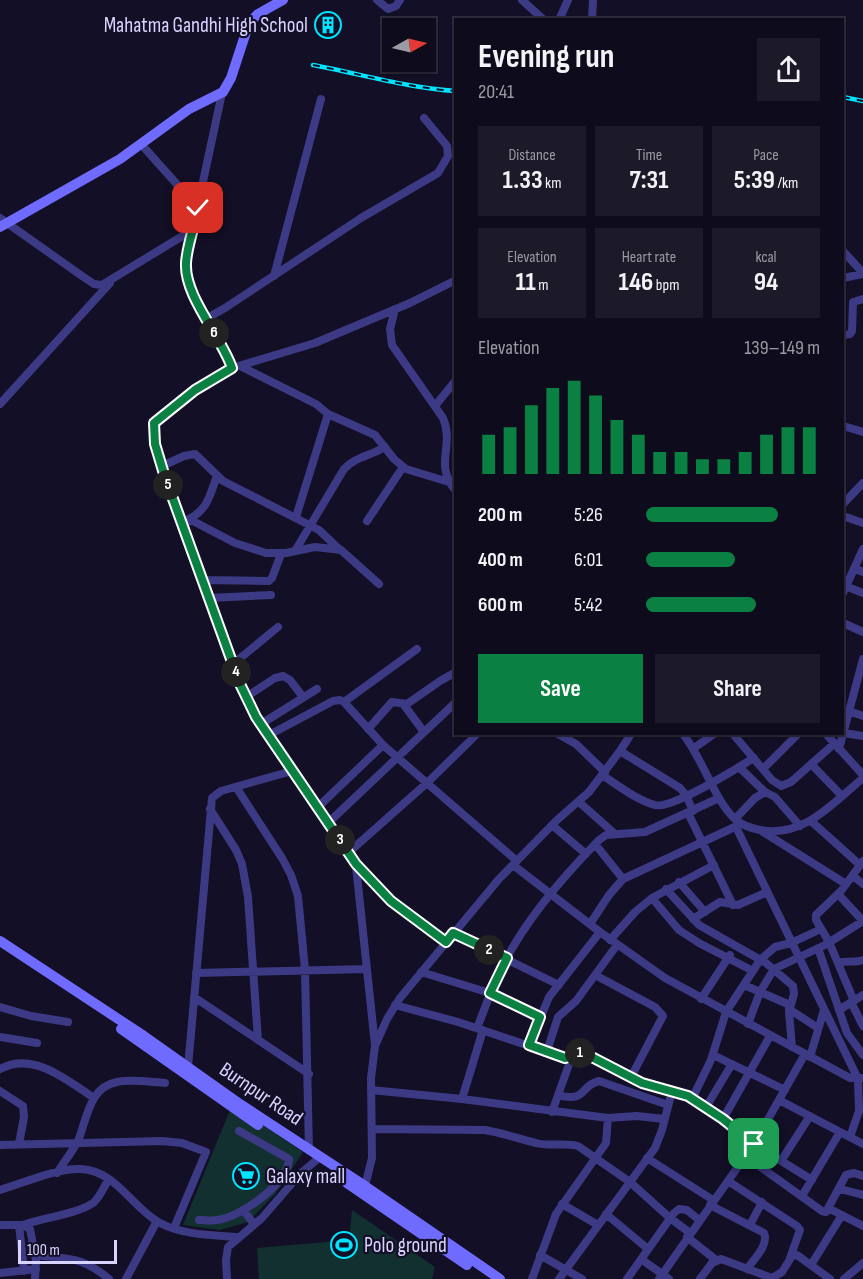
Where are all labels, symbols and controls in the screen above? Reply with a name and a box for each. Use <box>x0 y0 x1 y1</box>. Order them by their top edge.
building icon: Mahatma Gandhi High School <box>313 10 343 40</box>
place label: Mahatma Gandhi High School <box>104 13 308 38</box>
north arrow <box>382 18 436 72</box>
map controls <box>382 18 436 72</box>
text: Evening run <box>478 37 614 77</box>
button: share <box>757 38 820 101</box>
text: 20:41 <box>478 80 514 104</box>
text: Distance <box>508 146 556 165</box>
text: Time <box>636 146 662 165</box>
text: Pace <box>753 146 779 165</box>
text: 1.33 <box>503 165 543 196</box>
text: 7:31 <box>630 165 668 196</box>
text: 5:39 <box>734 165 775 196</box>
text: km <box>543 174 562 193</box>
text: /km <box>775 174 798 193</box>
pin <box>172 182 223 233</box>
icon: check <box>181 191 214 224</box>
text: Elevation <box>507 248 557 267</box>
text: Heart rate <box>622 248 676 267</box>
text: kcal <box>755 248 777 267</box>
text: 11 <box>515 267 536 298</box>
text: 146 <box>619 267 653 298</box>
text: 94 <box>754 267 778 298</box>
text: m <box>536 276 549 295</box>
text: bpm <box>653 276 679 295</box>
pin: 6 <box>199 318 229 348</box>
text: 6 <box>210 323 218 342</box>
text: Elevation <box>478 336 540 360</box>
text: 139–149 m <box>744 336 820 360</box>
pin: 5 <box>153 470 183 500</box>
text: 5 <box>164 475 172 494</box>
text: 200 m <box>478 503 522 527</box>
text: 5:26 <box>574 503 603 527</box>
text: 400 m <box>478 548 523 572</box>
text: 6:01 <box>574 548 602 572</box>
text: 600 m <box>478 593 523 617</box>
text: 5:42 <box>574 593 603 617</box>
button: Save <box>478 654 643 723</box>
button: Share <box>655 654 820 723</box>
pin: 4 <box>221 657 251 687</box>
text: 4 <box>232 662 240 681</box>
pin: 3 <box>325 825 355 855</box>
text: 3 <box>336 830 344 849</box>
pin: 2 <box>474 935 504 965</box>
text: 2 <box>485 940 493 959</box>
pin: 1 <box>565 1038 595 1068</box>
text: 1 <box>577 1043 583 1062</box>
street label: Burnpur Road <box>215 1057 307 1131</box>
pin <box>728 1118 779 1169</box>
icon: arrive <box>737 1127 770 1160</box>
supermarket icon: Galaxy mall <box>231 1161 261 1191</box>
place label: Galaxy mall <box>266 1164 345 1189</box>
sports icon: Polo ground <box>329 1230 359 1260</box>
place label: Polo ground <box>364 1233 447 1258</box>
scale bar <box>18 1237 117 1264</box>
text: 100 m <box>27 1241 60 1260</box>

